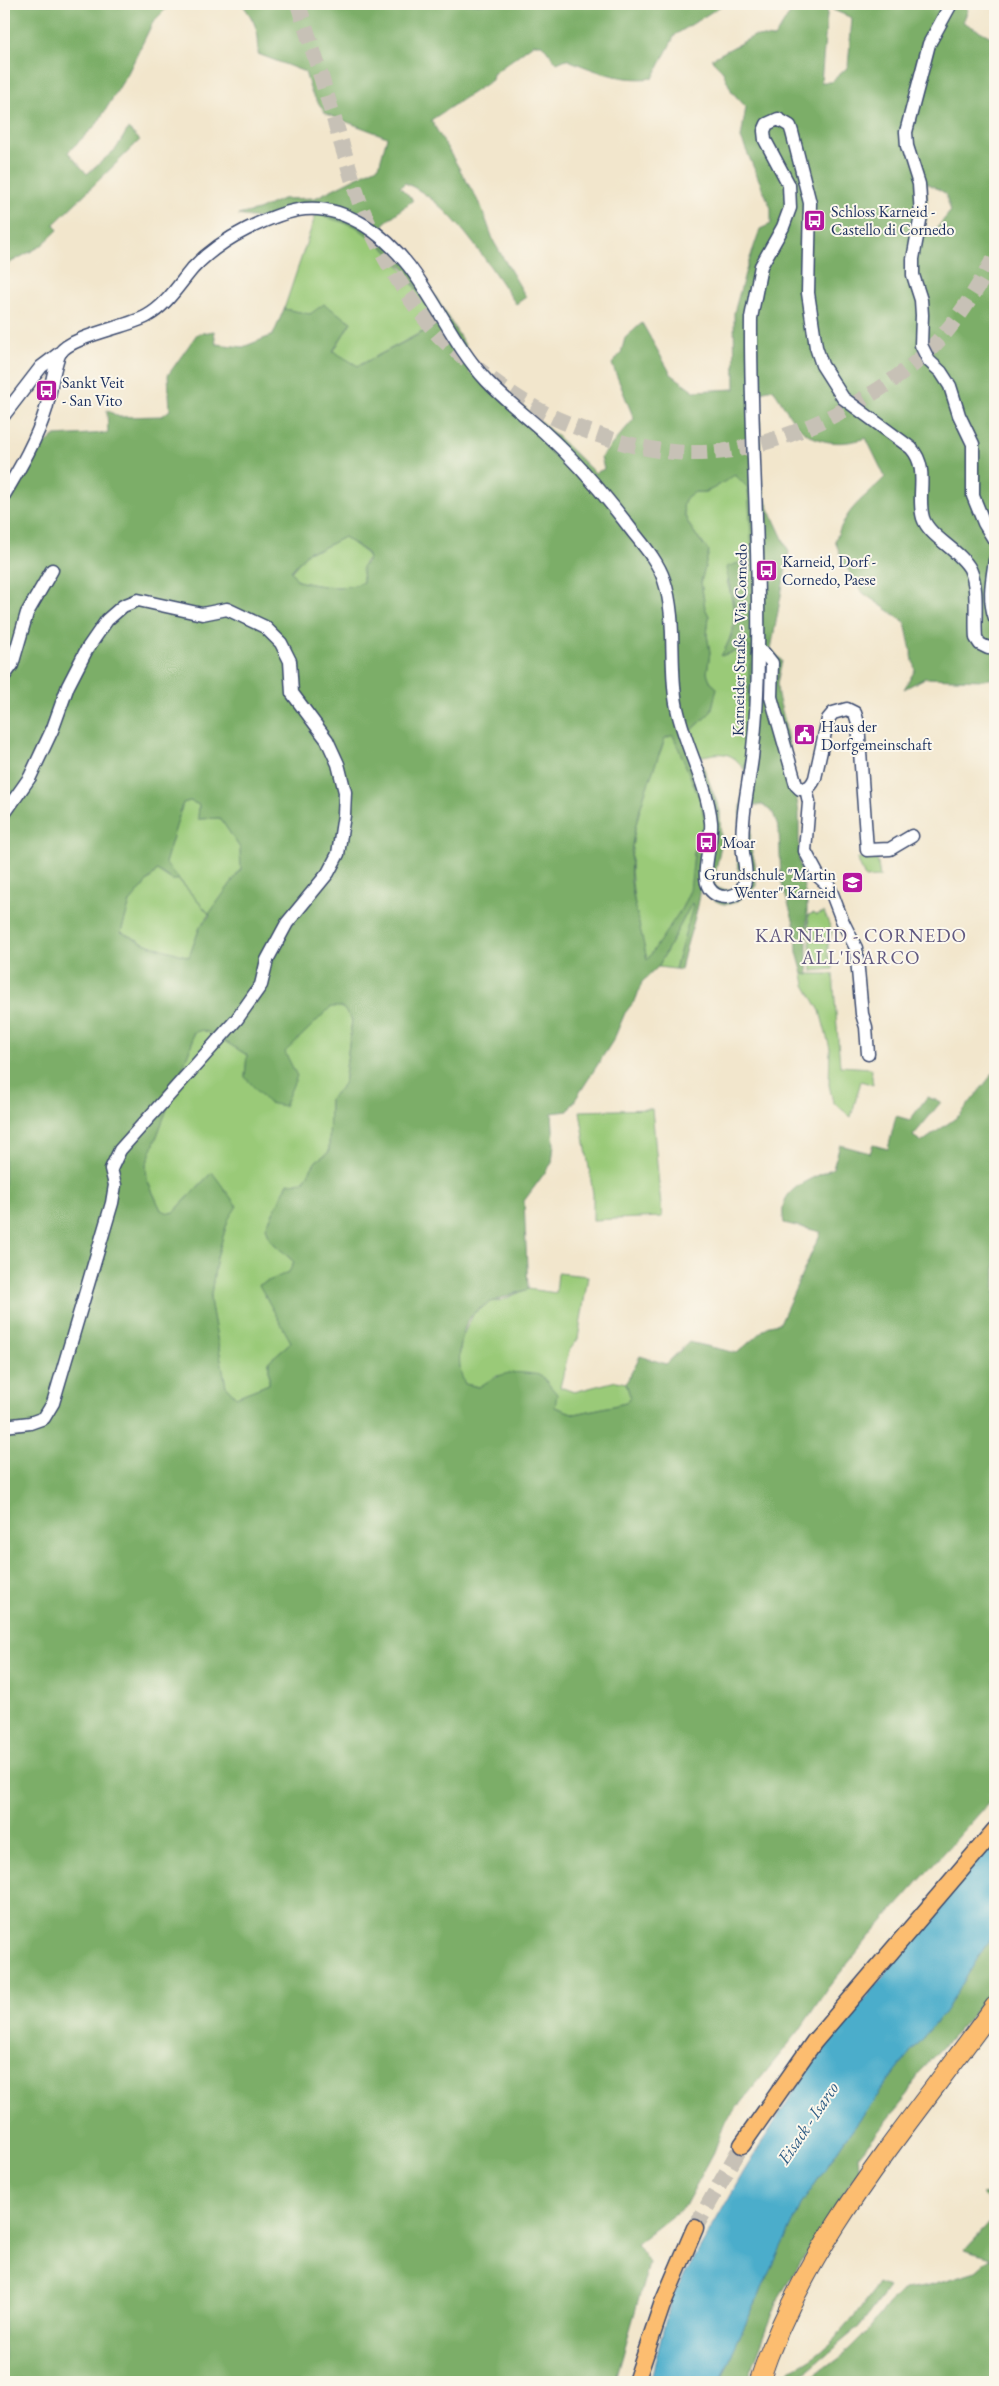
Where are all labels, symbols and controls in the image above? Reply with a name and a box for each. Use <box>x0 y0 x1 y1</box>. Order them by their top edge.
place label: Schloss Karneid - Castello di Cornedo <box>831 201 954 240</box>
bus stop icon: Schloss Karneid - Castello di Cornedo <box>803 208 827 232</box>
place label: Sankt Veit - San Vito <box>62 372 124 411</box>
bus stop icon: Sankt Veit - San Vito <box>34 379 58 403</box>
street label: Karneider Straße - Via Cornedo <box>727 544 752 736</box>
place label: Karneid, Dorf - Cornedo, Paese <box>782 551 876 590</box>
bus stop icon: Karneid, Dorf - Cornedo, Paese <box>754 558 778 582</box>
place label: Haus der Dorfgemeinschaft <box>821 716 932 755</box>
public building icon: Haus der Dorfgemeinschaft <box>793 723 817 747</box>
bus stop icon: Moar <box>694 830 718 854</box>
place label: Moar <box>722 832 756 853</box>
place label: Grundschule "Martin Wenter" Karneid <box>704 864 837 903</box>
school or university icon: Grundschule "Martin Wenter" Karneid <box>840 871 864 895</box>
district label: KARNEID - CORNEDO ALL'ISARCO <box>755 923 967 970</box>
water label: Eisack - Isarco <box>771 2077 843 2169</box>

